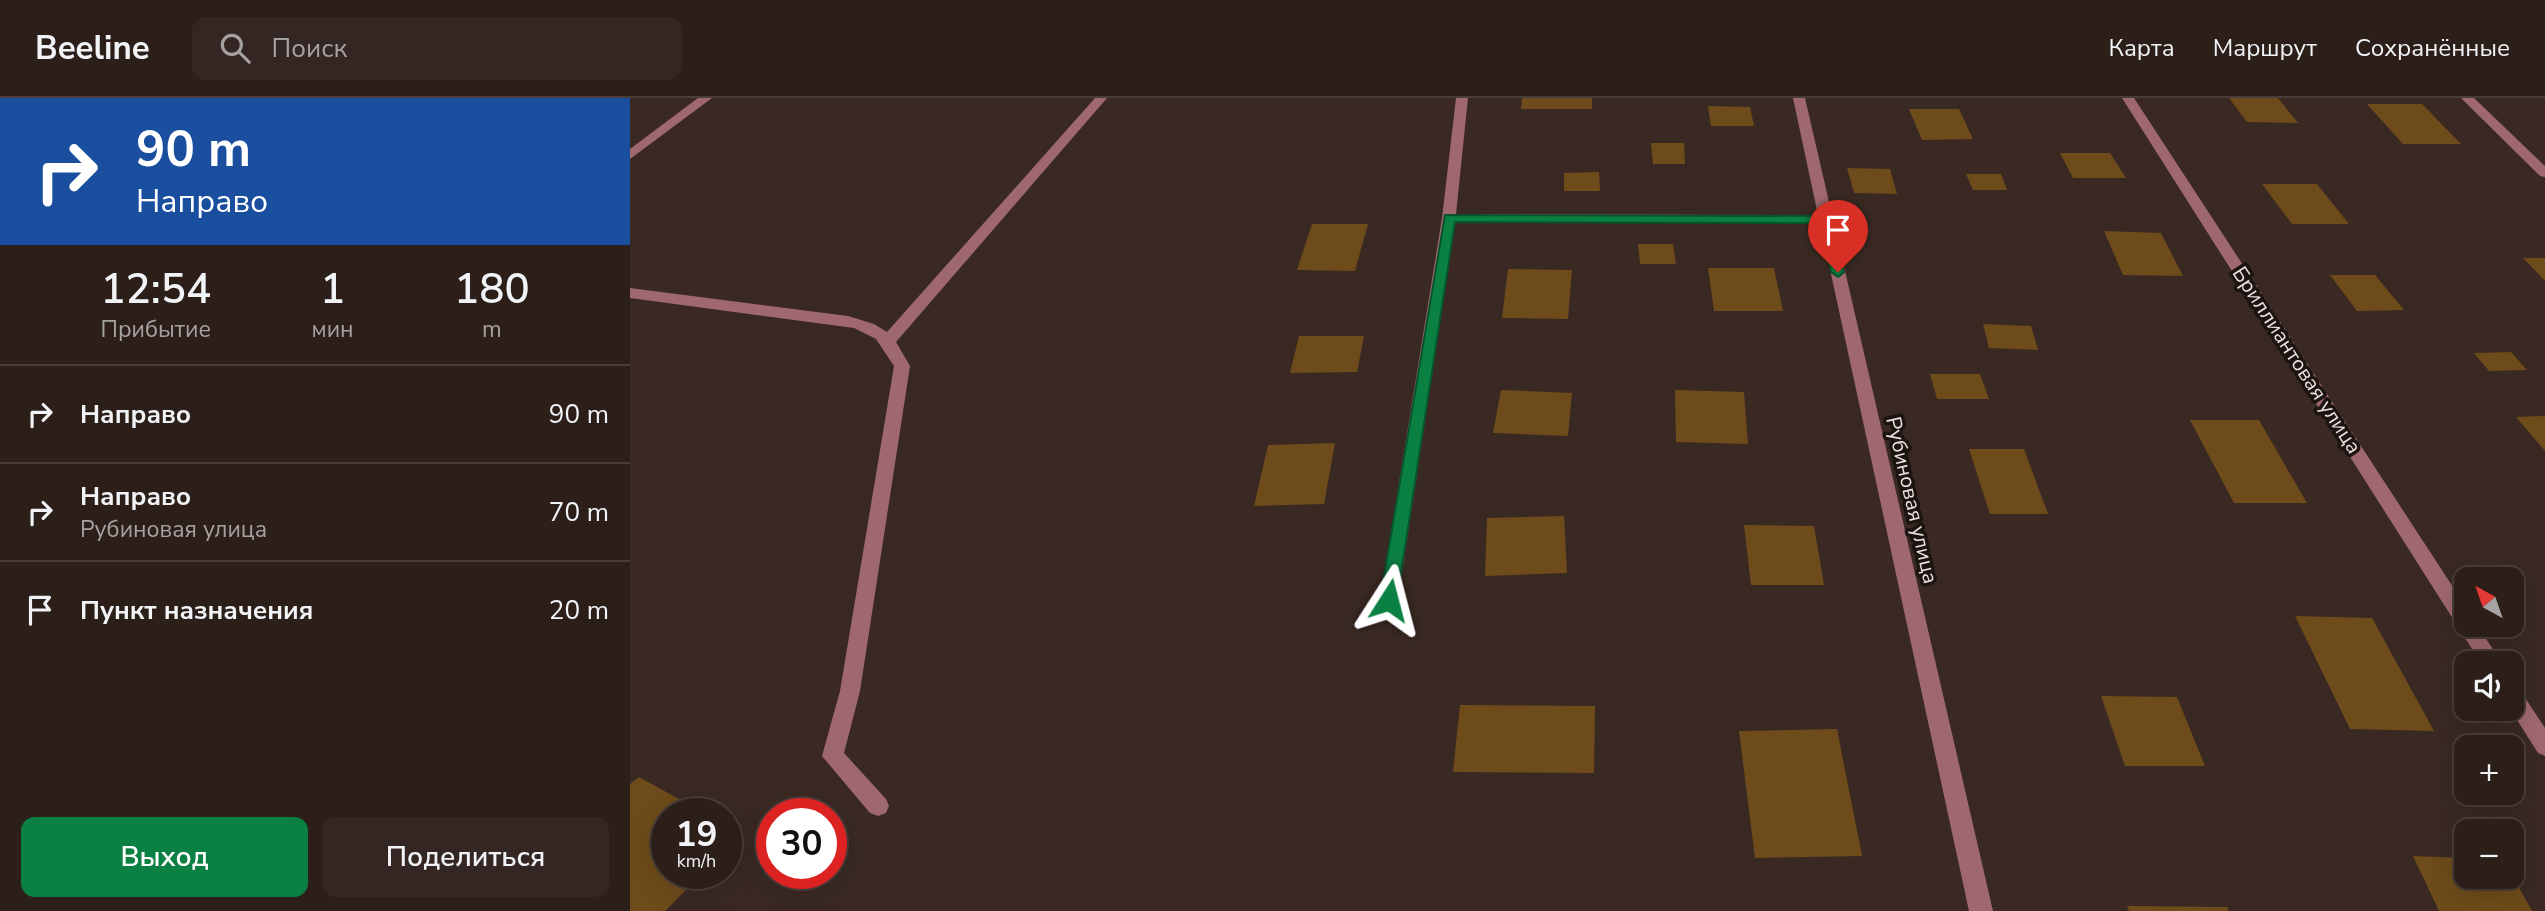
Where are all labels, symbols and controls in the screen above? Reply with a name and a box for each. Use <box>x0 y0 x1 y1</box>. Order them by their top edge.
search box <box>192 17 682 80</box>
text: Beeline <box>35 26 150 71</box>
icon: search <box>216 29 254 67</box>
text: Поиск <box>272 31 347 66</box>
text: Карта <box>2109 32 2175 64</box>
text: Маршрут <box>2213 32 2317 64</box>
text: Сохранённые <box>2355 32 2510 64</box>
text: 90 m <box>136 116 251 183</box>
icon: right <box>21 126 112 217</box>
text: Направо <box>136 180 268 223</box>
pin <box>1808 200 1868 272</box>
icon: arrive <box>1819 211 1857 249</box>
text: 12:54 <box>100 261 211 318</box>
text: 1 <box>320 261 345 318</box>
text: 180 <box>454 261 530 318</box>
street label: Бриллиантовая улица <box>2226 261 2368 459</box>
text: Прибытие <box>101 314 211 345</box>
text: мин <box>312 314 354 345</box>
text: m <box>482 314 502 345</box>
icon: right <box>21 395 59 433</box>
text: Направо <box>80 397 191 432</box>
text: 90 m <box>549 397 609 432</box>
street label: Рубиновая улица <box>1879 414 1945 586</box>
text: Направо <box>80 479 191 514</box>
icon: right <box>21 493 59 531</box>
text: 70 m <box>549 495 609 530</box>
text: Рубиновая улица <box>80 514 267 545</box>
position arrow <box>1352 563 1426 637</box>
north arrow <box>2454 567 2524 637</box>
map controls <box>2454 567 2524 889</box>
icon: arrive <box>21 591 59 629</box>
text: Пункт назначения <box>80 593 313 628</box>
text: 20 m <box>549 593 609 628</box>
button: sound <box>2454 651 2524 721</box>
button: + <box>2454 735 2524 805</box>
speed limit sign: 30 <box>756 798 847 889</box>
text: 19 <box>675 811 718 858</box>
button: Выход <box>21 817 308 897</box>
button: Поделиться <box>322 817 609 897</box>
button: − <box>2454 819 2524 889</box>
text: km/h <box>677 849 716 873</box>

